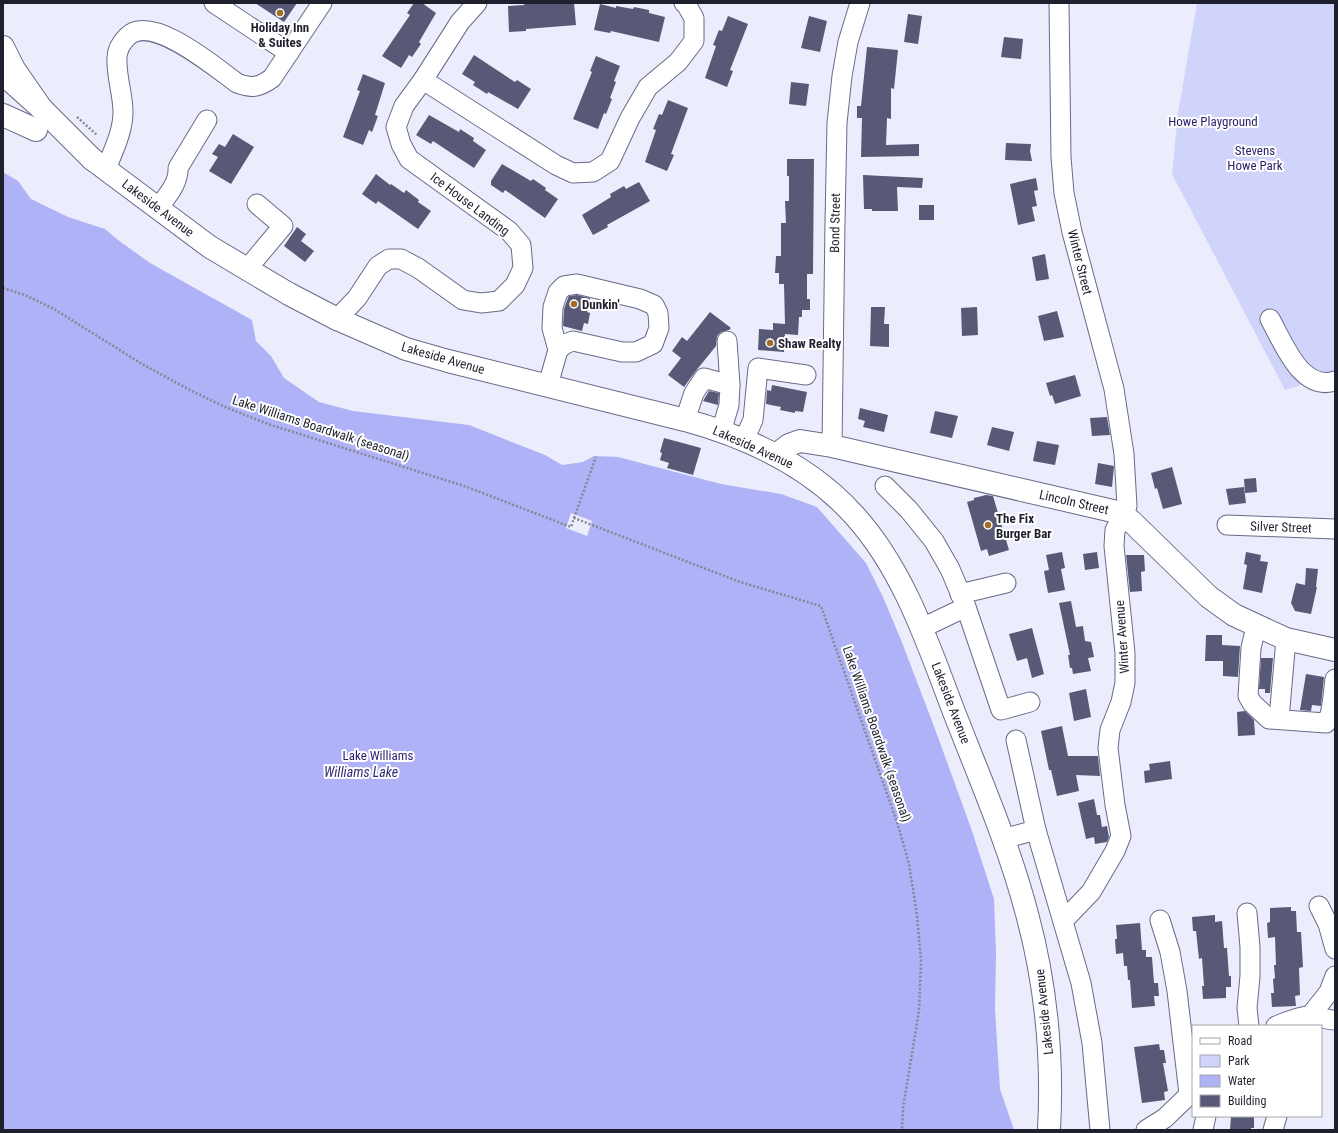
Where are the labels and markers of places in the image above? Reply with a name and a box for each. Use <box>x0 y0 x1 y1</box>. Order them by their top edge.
marker: Holiday Inn & Suites <box>275 8 285 18</box>
place label: Holiday Inn & Suites <box>251 20 309 50</box>
place label: Dunkin' <box>582 297 620 312</box>
marker: Dunkin' <box>569 299 579 309</box>
place label: Shaw Realty <box>778 336 842 351</box>
marker: Shaw Realty <box>765 338 775 348</box>
place label: The Fix Burger Bar <box>996 511 1052 541</box>
marker: The Fix Burger Bar <box>983 520 993 530</box>

